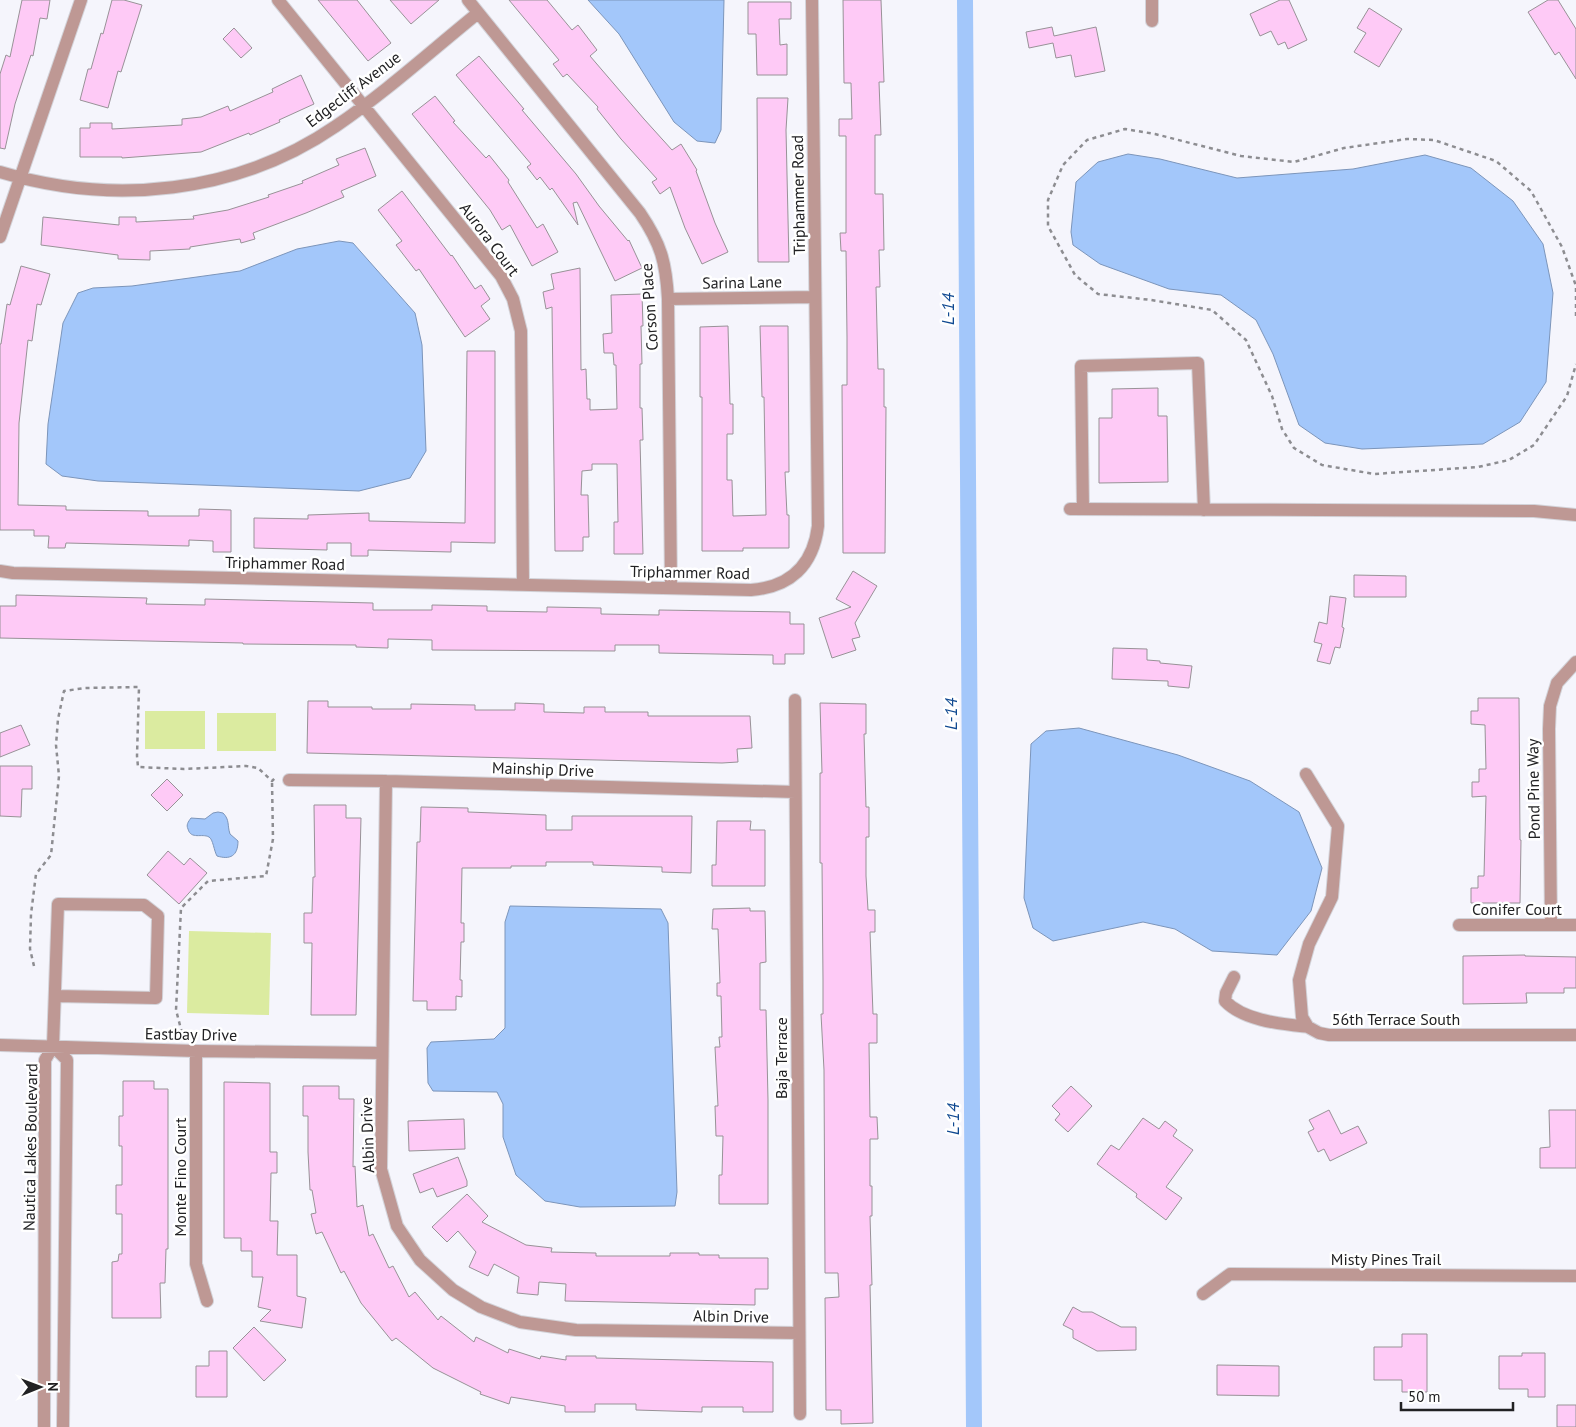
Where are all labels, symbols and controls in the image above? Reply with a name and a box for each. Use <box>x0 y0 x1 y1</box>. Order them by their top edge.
street label: Edgecliff Avenue <box>302 47 404 131</box>
street label: Triphammer Road <box>787 135 809 255</box>
street label: Aurora Court <box>456 198 524 280</box>
street label: Corson Place <box>636 263 662 351</box>
street label: Sarina Lane <box>702 271 782 293</box>
water label: L-14 <box>936 292 959 325</box>
street label: Triphammer Road <box>225 552 345 574</box>
street label: Triphammer Road <box>630 561 750 583</box>
water label: L-14 <box>939 697 962 730</box>
street label: Pond Pine Way <box>1522 738 1544 839</box>
street label: Mainship Drive <box>492 757 594 781</box>
street label: Conifer Court <box>1472 899 1563 919</box>
street label: 56th Terrace South <box>1332 1009 1460 1029</box>
street label: Baja Terrace <box>771 1017 791 1099</box>
street label: Eastbay Drive <box>145 1023 237 1045</box>
street label: Nautica Lakes Boulevard <box>19 1063 41 1231</box>
street label: Albin Drive <box>356 1097 378 1173</box>
water label: L-14 <box>941 1102 964 1135</box>
street label: Monte Fino Court <box>170 1117 190 1236</box>
street label: Misty Pines Trail <box>1331 1249 1442 1269</box>
street label: Albin Drive <box>693 1305 769 1327</box>
north arrow <box>15 1362 65 1412</box>
scale bar <box>1401 1380 1514 1412</box>
text: N <box>44 1382 62 1392</box>
text: 50 m <box>1408 1387 1441 1406</box>

